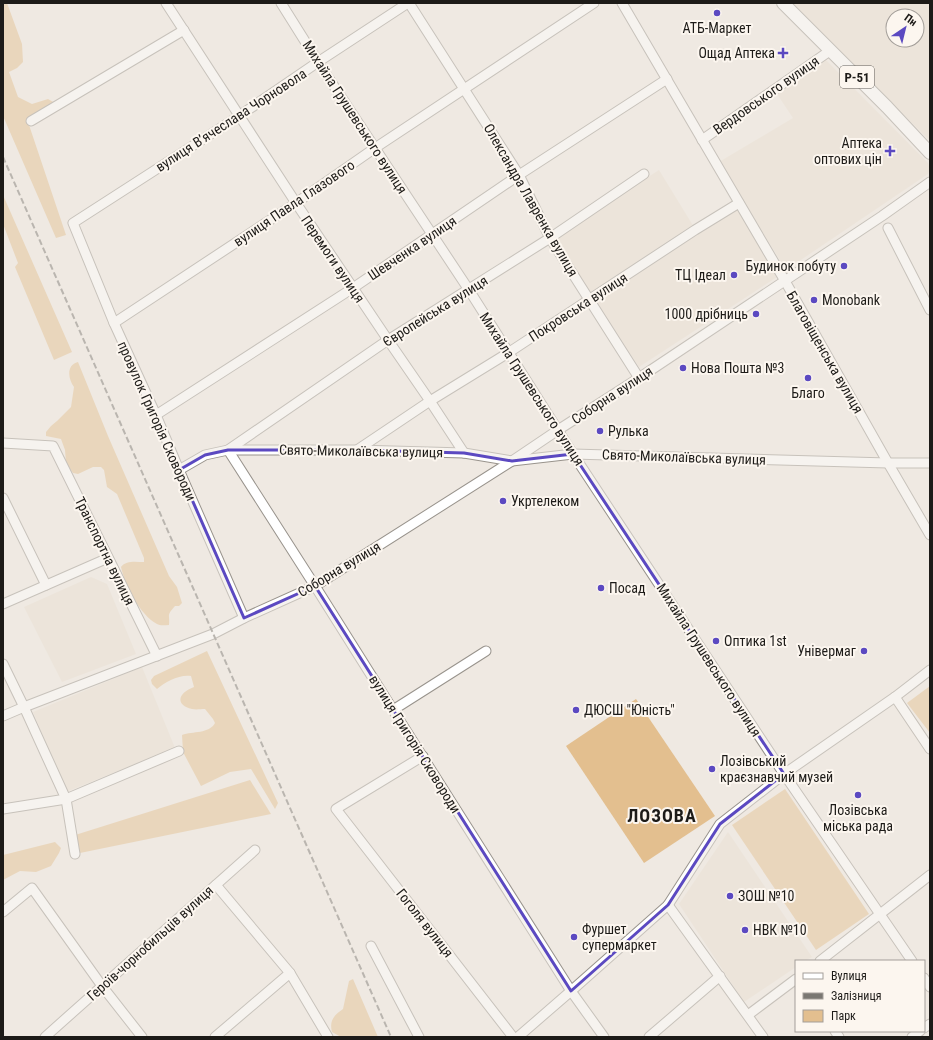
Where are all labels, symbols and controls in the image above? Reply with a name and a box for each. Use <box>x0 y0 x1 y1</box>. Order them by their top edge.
marker: АТБ-Маркет <box>712 8 722 18</box>
north arrow <box>885 8 925 48</box>
text: Пн <box>902 11 919 29</box>
place label: АТБ-Маркет <box>683 20 751 36</box>
street label: Михайла Грушевського вулиця <box>299 37 411 197</box>
place label: Ощад Аптека <box>698 45 775 61</box>
marker: Ощад Аптека <box>778 48 788 58</box>
street label: Вердовського вулиця <box>710 52 822 138</box>
street label: вулиця В’ячеслава Чорновола <box>153 65 309 175</box>
road number: Р-51 <box>840 66 874 88</box>
street label: Олександра Лавренка вулиця <box>481 121 581 279</box>
place label: Аптека оптових цін <box>814 135 882 167</box>
marker: Аптека оптових цін <box>885 146 895 156</box>
street label: вулиця Павла Глазового <box>231 157 357 249</box>
street label: Перемоги вулиця <box>298 213 368 305</box>
street label: Шевченка вулиця <box>365 213 459 283</box>
place label: Будинок побуту <box>745 258 836 274</box>
marker: Будинок побуту <box>839 261 849 271</box>
place label: ТЦ Ідеал <box>675 267 726 283</box>
street label: Покровська вулиця <box>526 269 630 345</box>
marker: ТЦ Ідеал <box>729 270 739 280</box>
street label: Європейська вулиця <box>380 272 490 350</box>
street label: Благовіщенська вулиця <box>783 288 867 416</box>
place label: Monobank <box>822 292 881 308</box>
marker: Monobank <box>809 295 819 305</box>
place label: 1000 дрібниць <box>665 306 748 322</box>
street label: Михайла Грушевського вулиця <box>476 309 588 469</box>
marker: 1000 дрібниць <box>751 309 761 319</box>
street label: провулок Григорія Сковороди <box>114 339 200 503</box>
place label: Нова Пошта №3 <box>691 360 784 376</box>
street label: Соборна вулиця <box>568 363 656 427</box>
marker: Нова Пошта №3 <box>678 363 688 373</box>
marker: Благо <box>803 373 813 383</box>
place label: Благо <box>791 385 825 401</box>
place label: Рулька <box>608 423 649 439</box>
marker: Рулька <box>595 426 605 436</box>
street label: Свято-Миколаївська вулиця <box>279 442 443 460</box>
street label: Свято-Миколаївська вулиця <box>602 446 766 468</box>
place label: Укртелеком <box>511 493 579 509</box>
street label: Транспортна вулиця <box>72 494 138 608</box>
marker: Укртелеком <box>498 496 508 506</box>
street label: Соборна вулиця <box>295 538 383 600</box>
place label: Посад <box>609 580 646 596</box>
street label: Михайла Грушевського вулиця <box>653 580 765 740</box>
marker: Посад <box>596 583 606 593</box>
place label: Оптика 1st <box>724 633 787 649</box>
marker: Оптика 1st <box>711 636 721 646</box>
place label: Універмаг <box>797 643 856 659</box>
marker: Універмаг <box>859 646 869 656</box>
street label: вулиця Григорія Сковороди <box>366 672 464 816</box>
place label: ДЮСШ "Юність" <box>584 702 675 718</box>
marker: ДЮСШ "Юність" <box>571 705 581 715</box>
place label: Лозівський краєзнавчий музей <box>720 753 833 785</box>
marker: Лозівський краєзнавчий музей <box>707 764 717 774</box>
marker: Лозівська міська рада <box>853 790 863 800</box>
place label: Лозівська міська рада <box>823 802 893 834</box>
district label: ЛОЗОВА <box>627 805 697 826</box>
street label: Героїв-чорнобильців вулиця <box>84 882 216 1004</box>
street label: Гоголя вулиця <box>393 886 457 960</box>
place label: ЗОШ №10 <box>738 888 795 904</box>
marker: ЗОШ №10 <box>725 891 735 901</box>
place label: Фуршет супермаркет <box>582 921 657 953</box>
place label: НВК №10 <box>753 922 807 938</box>
marker: НВК №10 <box>740 925 750 935</box>
marker: Фуршет супермаркет <box>569 932 579 942</box>
legend <box>795 960 925 1032</box>
text: Вулиця <box>831 969 867 983</box>
text: Залізниця <box>831 989 882 1003</box>
text: Парк <box>831 1009 856 1023</box>

